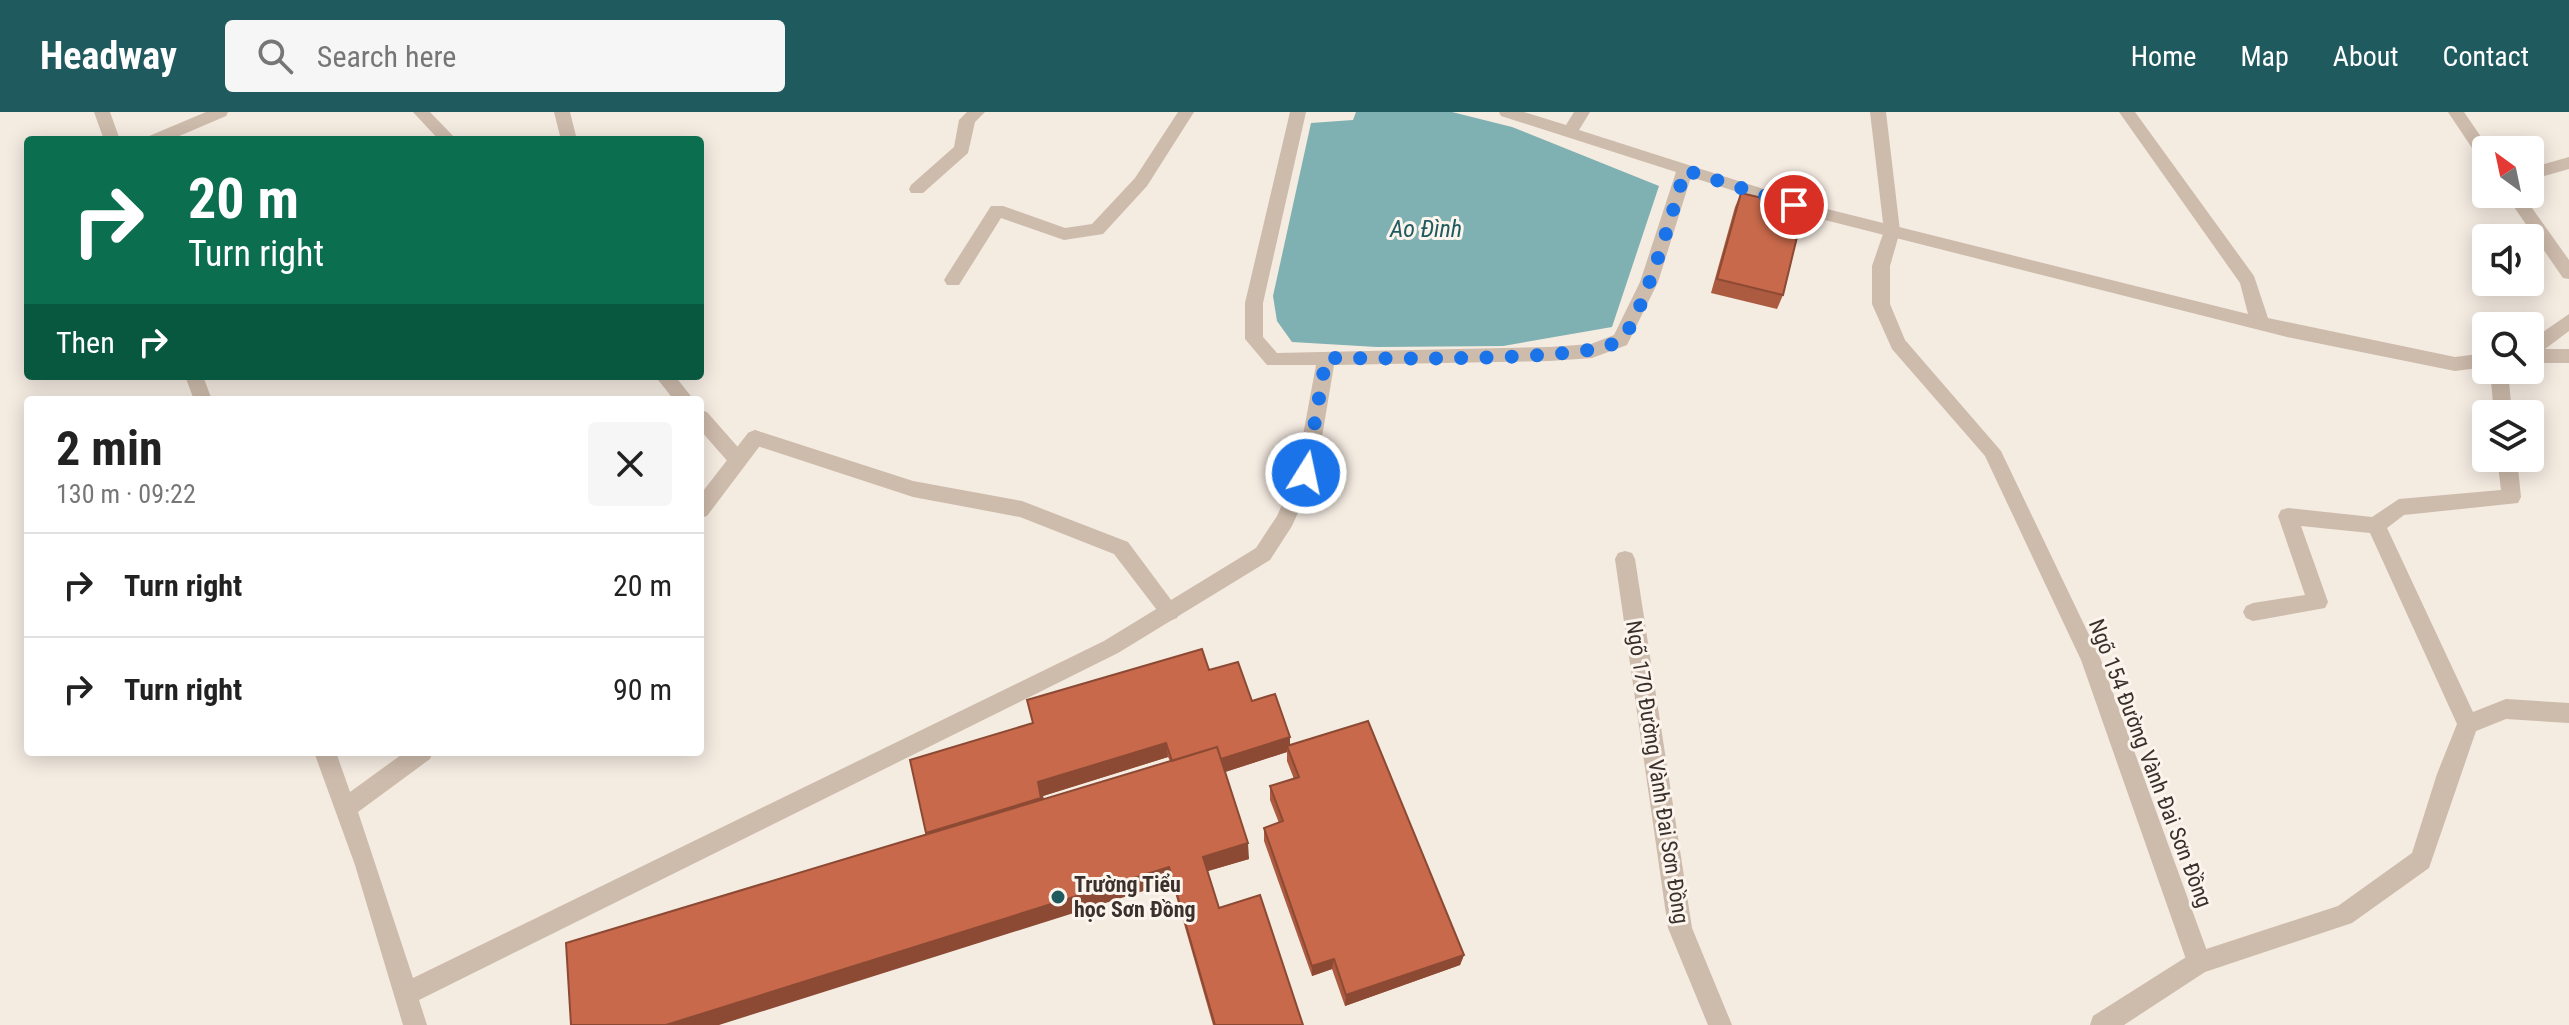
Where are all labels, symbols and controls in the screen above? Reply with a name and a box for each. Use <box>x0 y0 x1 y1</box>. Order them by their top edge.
search box <box>225 20 785 92</box>
text: Headway <box>40 34 177 78</box>
icon: search <box>253 34 297 78</box>
text: Search here <box>317 39 456 74</box>
text: Home <box>2131 40 2196 73</box>
text: Map <box>2240 40 2289 73</box>
text: About <box>2333 40 2399 73</box>
text: Contact <box>2443 40 2529 73</box>
north arrow <box>2472 136 2544 208</box>
map controls <box>2472 136 2544 472</box>
text: 20 m <box>188 166 299 232</box>
icon: right <box>56 168 160 272</box>
pin <box>1760 171 1828 239</box>
icon: arrive <box>1772 183 1816 227</box>
water label: Ao Đình <box>1389 215 1462 243</box>
button: sound <box>2472 224 2544 296</box>
text: Turn right <box>188 233 324 275</box>
button: search <box>2472 312 2544 384</box>
icon: right <box>131 320 175 364</box>
text: Then <box>56 325 115 360</box>
button: layers <box>2472 400 2544 472</box>
text: 2 min <box>56 420 163 477</box>
button: close <box>588 422 672 506</box>
position arrow <box>1264 431 1348 515</box>
text: 130 m · 09:22 <box>56 479 196 509</box>
icon: right <box>56 563 100 607</box>
text: Turn right <box>124 568 242 603</box>
text: 20 m <box>613 568 672 603</box>
street label: Ngõ 154 Đường Vành Đai Sơn Đồng <box>2084 616 2217 911</box>
street label: Ngõ 170 Đường Vành Đai Sơn Đồng <box>1621 619 1694 925</box>
icon: right <box>56 667 100 711</box>
text: Turn right <box>124 672 242 707</box>
text: 90 m <box>613 672 672 707</box>
place label: Trường Tiểu học Sơn Đồng <box>1074 872 1196 922</box>
marker: Trường Tiểu học Sơn Đồng <box>1049 888 1067 906</box>

